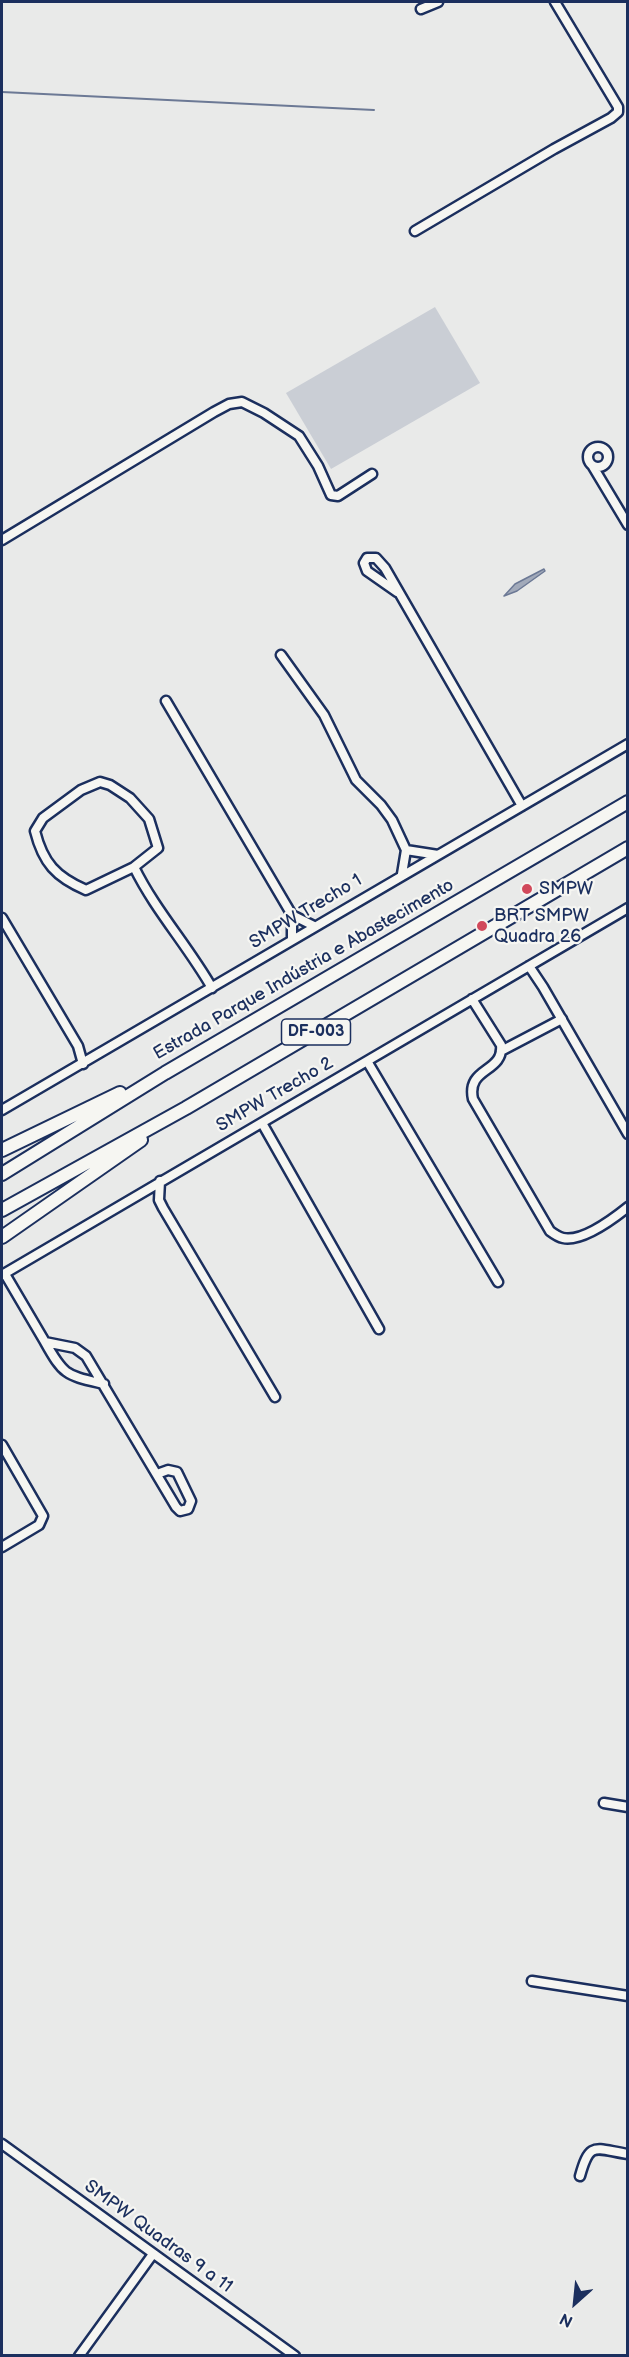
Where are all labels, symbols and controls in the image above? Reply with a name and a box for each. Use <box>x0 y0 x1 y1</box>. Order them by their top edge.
street label: SMPW Trecho 1 <box>246 870 366 954</box>
street label: Estrada Parque Indústria e Abastecimento <box>150 875 458 1065</box>
place label: SMPW <box>539 878 593 900</box>
marker: SMPW <box>520 882 534 896</box>
place label: BRT SMPW Quadra 26 <box>494 905 589 948</box>
marker: BRT SMPW Quadra 26 <box>475 919 489 933</box>
road number: DF-003 <box>282 1019 350 1045</box>
street label: SMPW Trecho 2 <box>213 1053 337 1137</box>
street label: SMPW Quadras 9 a 11 <box>80 2176 236 2298</box>
north arrow <box>545 2273 605 2333</box>
text: N <box>557 2308 576 2331</box>

